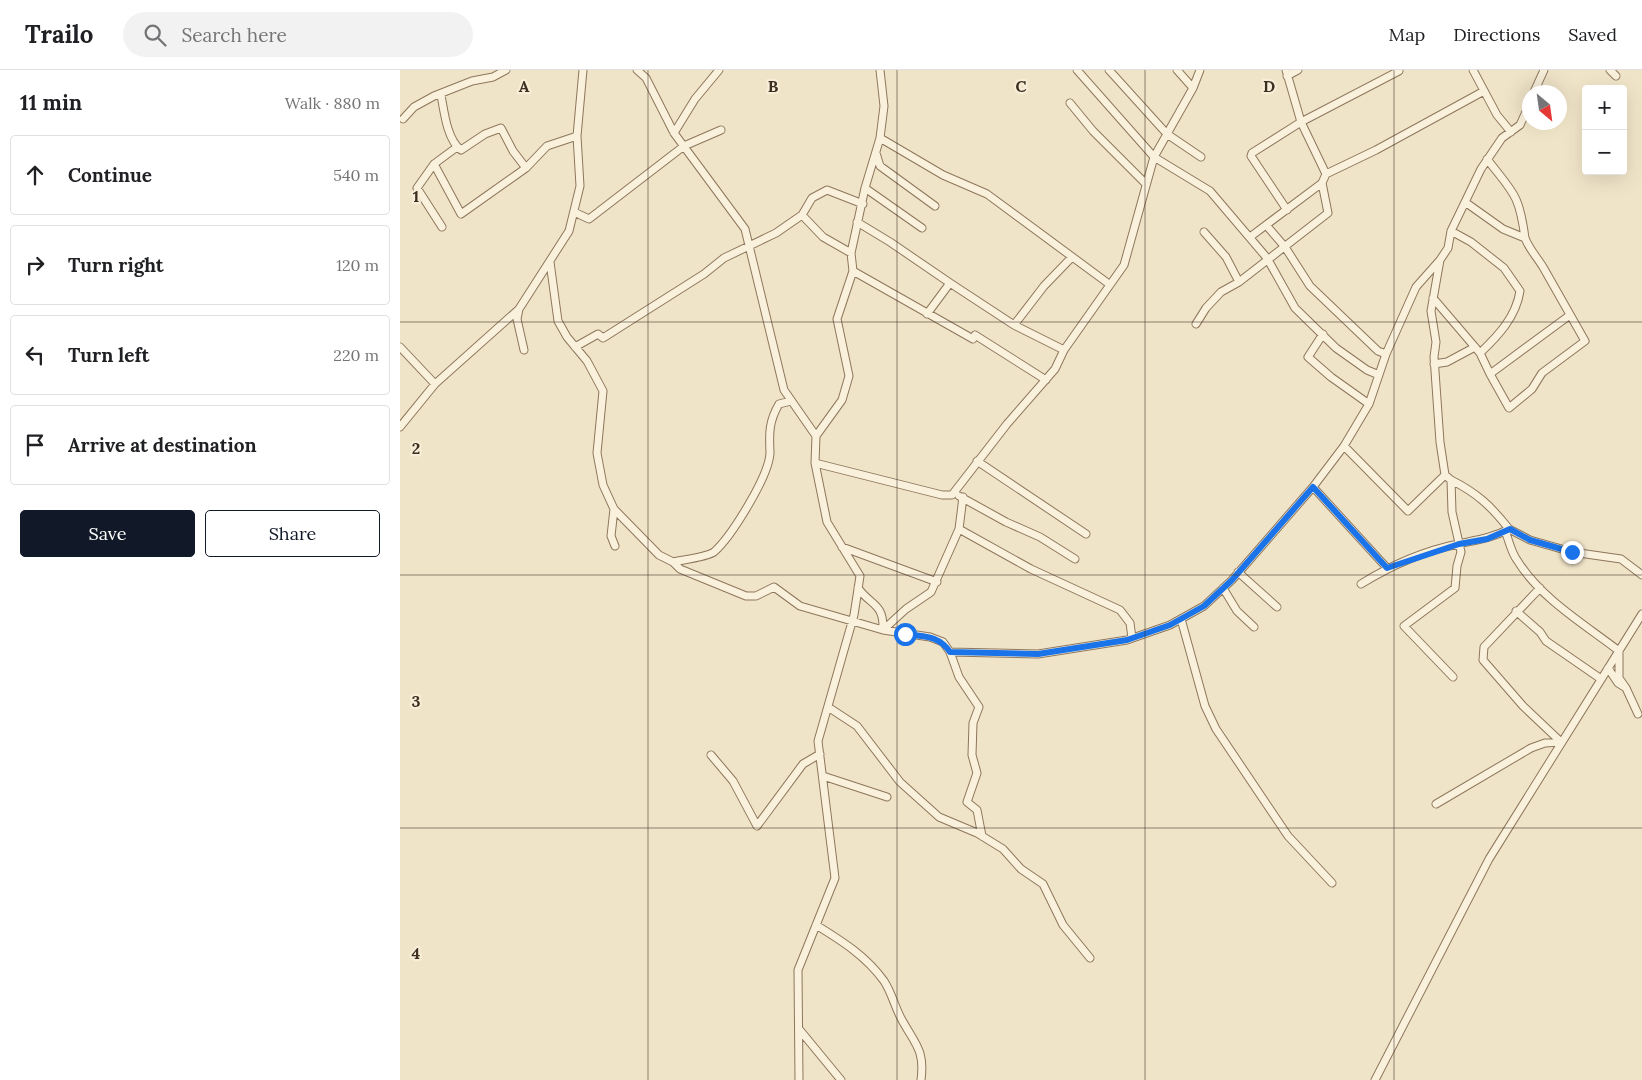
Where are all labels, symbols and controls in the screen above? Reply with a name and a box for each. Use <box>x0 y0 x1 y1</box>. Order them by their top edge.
search box <box>123 12 473 57</box>
text: Trailo <box>25 19 93 50</box>
icon: search <box>141 21 169 49</box>
text: Search here <box>181 23 287 47</box>
text: Map <box>1389 23 1425 46</box>
text: Directions <box>1453 23 1540 46</box>
text: Saved <box>1568 23 1617 46</box>
text: A <box>519 76 530 96</box>
text: B <box>768 76 779 96</box>
text: C <box>1015 76 1027 96</box>
text: D <box>1263 76 1275 96</box>
north arrow <box>1522 85 1567 130</box>
map controls <box>1582 85 1627 175</box>
button: + <box>1582 85 1627 130</box>
text: 11 min <box>20 89 82 116</box>
text: Walk · 880 m <box>285 93 380 113</box>
button: − <box>1582 130 1627 175</box>
icon: ahead <box>21 161 49 189</box>
text: Continue <box>68 163 152 187</box>
text: 540 m <box>333 165 379 185</box>
text: 1 <box>413 186 419 206</box>
icon: right <box>21 251 49 279</box>
text: Turn right <box>68 253 164 277</box>
text: 120 m <box>336 255 379 275</box>
icon: left <box>21 341 49 369</box>
text: Turn left <box>68 343 149 367</box>
text: 220 m <box>333 345 379 365</box>
icon: arrive <box>21 431 49 459</box>
text: Arrive at destination <box>68 433 257 457</box>
text: 2 <box>412 438 420 458</box>
button: Save <box>20 510 195 557</box>
button: Share <box>205 510 380 557</box>
route end <box>1561 541 1584 564</box>
route start <box>894 623 917 646</box>
text: 3 <box>412 691 421 711</box>
text: 4 <box>412 943 421 963</box>

